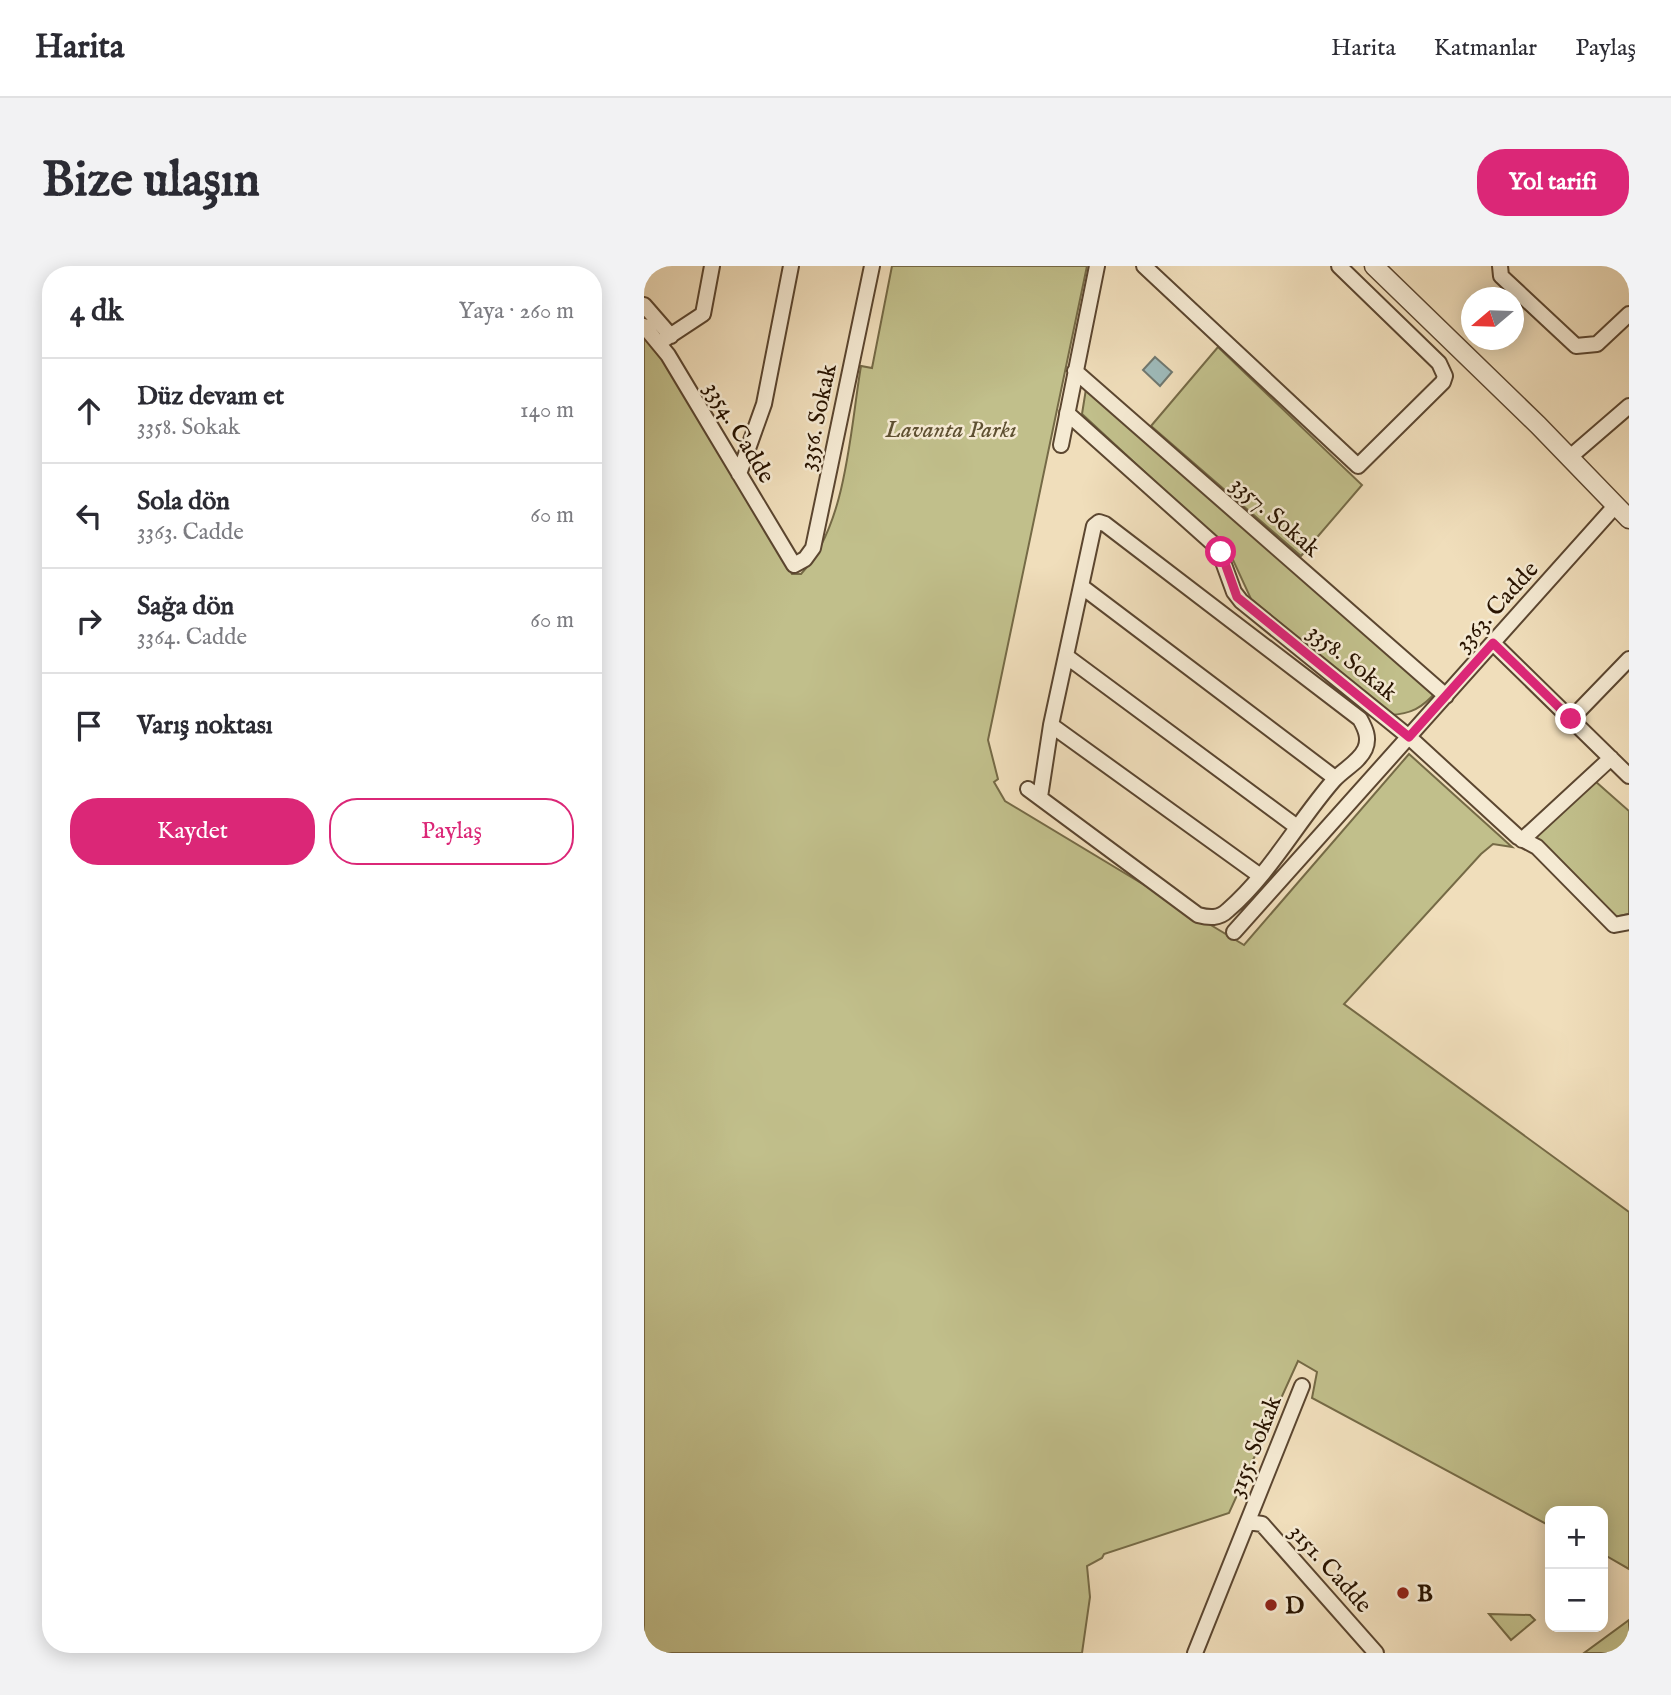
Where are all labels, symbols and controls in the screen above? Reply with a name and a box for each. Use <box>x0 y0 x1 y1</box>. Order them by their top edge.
text: Harita <box>35 27 124 69</box>
text: Harita <box>1331 33 1396 64</box>
text: Katmanlar <box>1434 33 1537 64</box>
text: Paylaş <box>1575 33 1636 64</box>
button: Yol tarifi <box>1477 149 1629 216</box>
text: Bize ulaşın <box>42 151 260 213</box>
north arrow <box>1461 287 1524 350</box>
text: 4 dk <box>70 293 123 331</box>
text: Yaya · 260 m <box>459 297 574 326</box>
street label: 3356. Sokak <box>792 361 845 473</box>
street label: 3354. Cadde <box>696 376 781 489</box>
text: Düz devam et <box>137 380 284 413</box>
icon: ahead <box>70 392 108 430</box>
text: 140 m <box>520 396 574 425</box>
text: 3358. Sokak <box>137 413 240 442</box>
park label: Lavanta Parkı <box>884 415 1017 446</box>
street label: 3357. Sokak <box>1224 470 1327 565</box>
text: Sola dön <box>137 485 230 518</box>
icon: left <box>70 497 108 535</box>
text: 60 m <box>530 501 574 530</box>
text: 3363. Cadde <box>137 518 244 547</box>
route start <box>1205 536 1236 567</box>
street label: 3363. Cadde <box>1448 555 1546 659</box>
text: Sağa dön <box>137 590 234 623</box>
icon: right <box>70 602 108 640</box>
text: 60 m <box>530 606 574 635</box>
street label: 3358. Sokak <box>1300 617 1404 709</box>
text: 3364. Cadde <box>137 623 247 652</box>
route end <box>1555 703 1586 734</box>
icon: arrive <box>70 707 108 745</box>
text: Varış noktası <box>137 709 273 742</box>
button: Kaydet <box>70 798 315 865</box>
button: Paylaş <box>329 798 574 865</box>
street label: 3155. Sokak <box>1221 1391 1290 1502</box>
map controls <box>1545 1506 1608 1632</box>
button: + <box>1545 1506 1608 1569</box>
street label: 3151. Cadde <box>1282 1518 1378 1620</box>
button: − <box>1545 1569 1608 1632</box>
place label: B <box>1417 1579 1433 1610</box>
marker: B <box>1395 1585 1411 1601</box>
place label: D <box>1285 1591 1304 1622</box>
marker: D <box>1263 1597 1279 1613</box>

